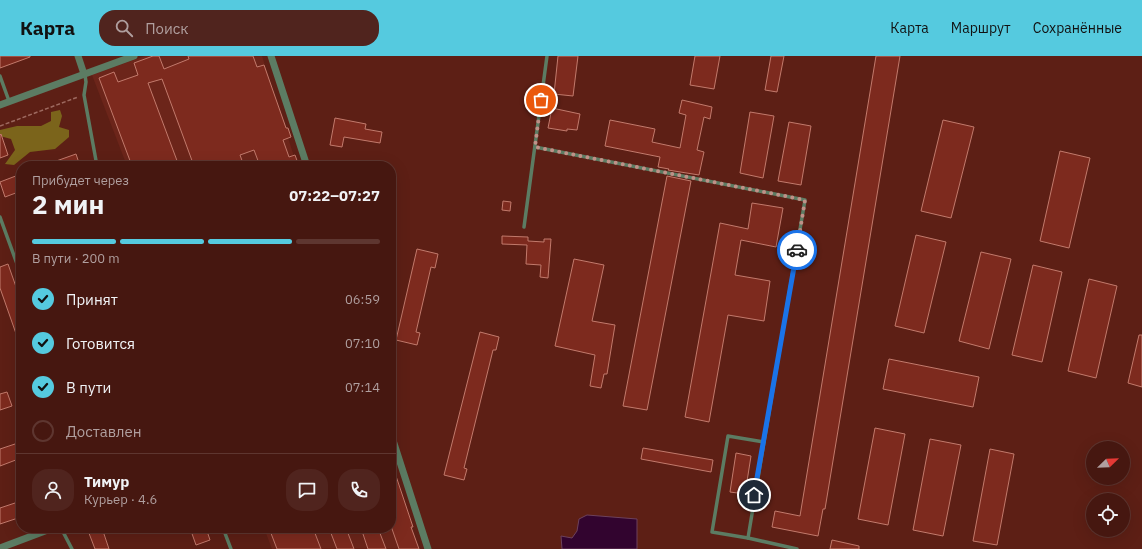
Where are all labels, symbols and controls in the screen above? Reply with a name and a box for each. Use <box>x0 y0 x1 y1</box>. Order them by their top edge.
search box <box>99 10 379 46</box>
text: Карта <box>20 16 75 40</box>
icon: search <box>113 17 135 39</box>
text: Поиск <box>145 19 189 38</box>
text: Карта <box>890 19 929 37</box>
text: Маршрут <box>951 19 1011 37</box>
text: Сохранённые <box>1033 19 1122 37</box>
pin <box>524 83 558 117</box>
icon: bag <box>530 89 552 111</box>
text: Прибудет через <box>32 172 129 189</box>
text: 07:22–07:27 <box>289 186 380 205</box>
text: 2 мин <box>32 187 104 221</box>
courier <box>777 230 817 270</box>
icon: car <box>786 239 808 261</box>
text: В пути · 200 m <box>32 250 120 267</box>
icon: check <box>32 288 54 310</box>
text: Принят <box>66 290 118 309</box>
text: 06:59 <box>345 291 380 308</box>
icon: check <box>32 332 54 354</box>
text: Готовится <box>66 334 135 353</box>
text: 07:10 <box>345 335 380 352</box>
icon: check <box>32 376 54 398</box>
text: В пути <box>66 378 111 397</box>
text: 07:14 <box>345 379 380 396</box>
text: Доставлен <box>66 422 142 441</box>
north arrow <box>1086 441 1130 485</box>
map controls <box>1086 441 1130 537</box>
button: person <box>32 469 74 511</box>
button: chat <box>286 469 328 511</box>
button: phone <box>338 469 380 511</box>
text: Тимур <box>84 472 129 491</box>
pin <box>737 478 771 512</box>
icon: home <box>743 484 765 506</box>
text: Курьер · 4.6 <box>84 491 157 508</box>
button: locate <box>1086 493 1130 537</box>

